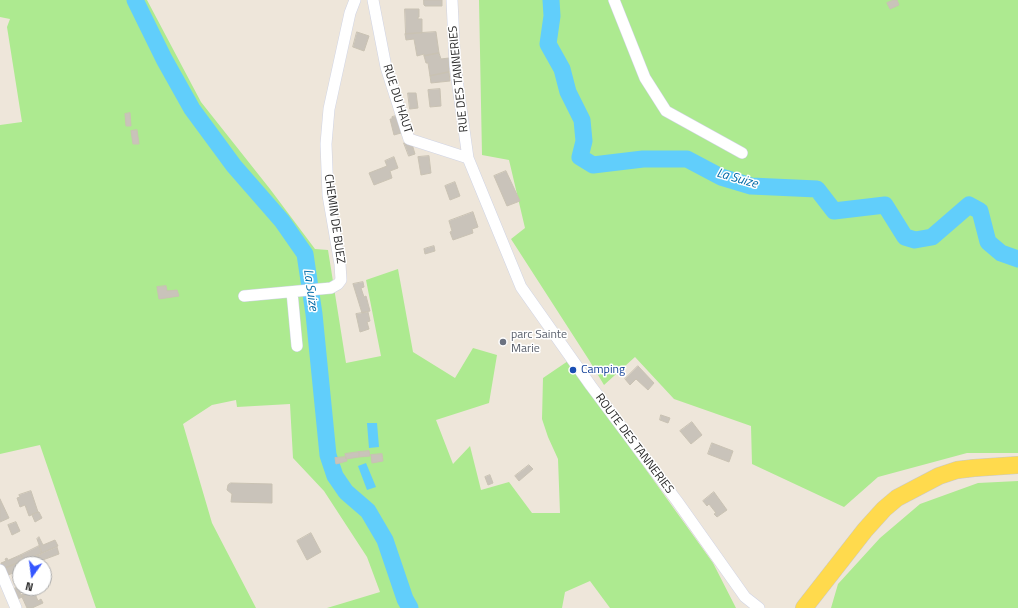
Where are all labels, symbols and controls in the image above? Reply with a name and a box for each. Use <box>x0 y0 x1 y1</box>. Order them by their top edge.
street label: RUE DES TANNERIES <box>446 25 472 133</box>
street label: RUE DU HAUT <box>379 63 415 135</box>
water label: La Suize <box>715 166 759 192</box>
street label: CHEMIN DE BUEZ <box>321 173 347 265</box>
water label: La Suize <box>299 268 321 312</box>
place label: parc Sainte Marie <box>511 328 567 356</box>
marker: parc Sainte Marie <box>498 337 508 347</box>
place label: Camping <box>581 363 625 377</box>
marker: Camping <box>568 365 578 375</box>
street label: ROUTE DES TANNERIES <box>592 391 676 497</box>
north arrow <box>12 556 52 596</box>
text: N <box>24 578 35 595</box>

